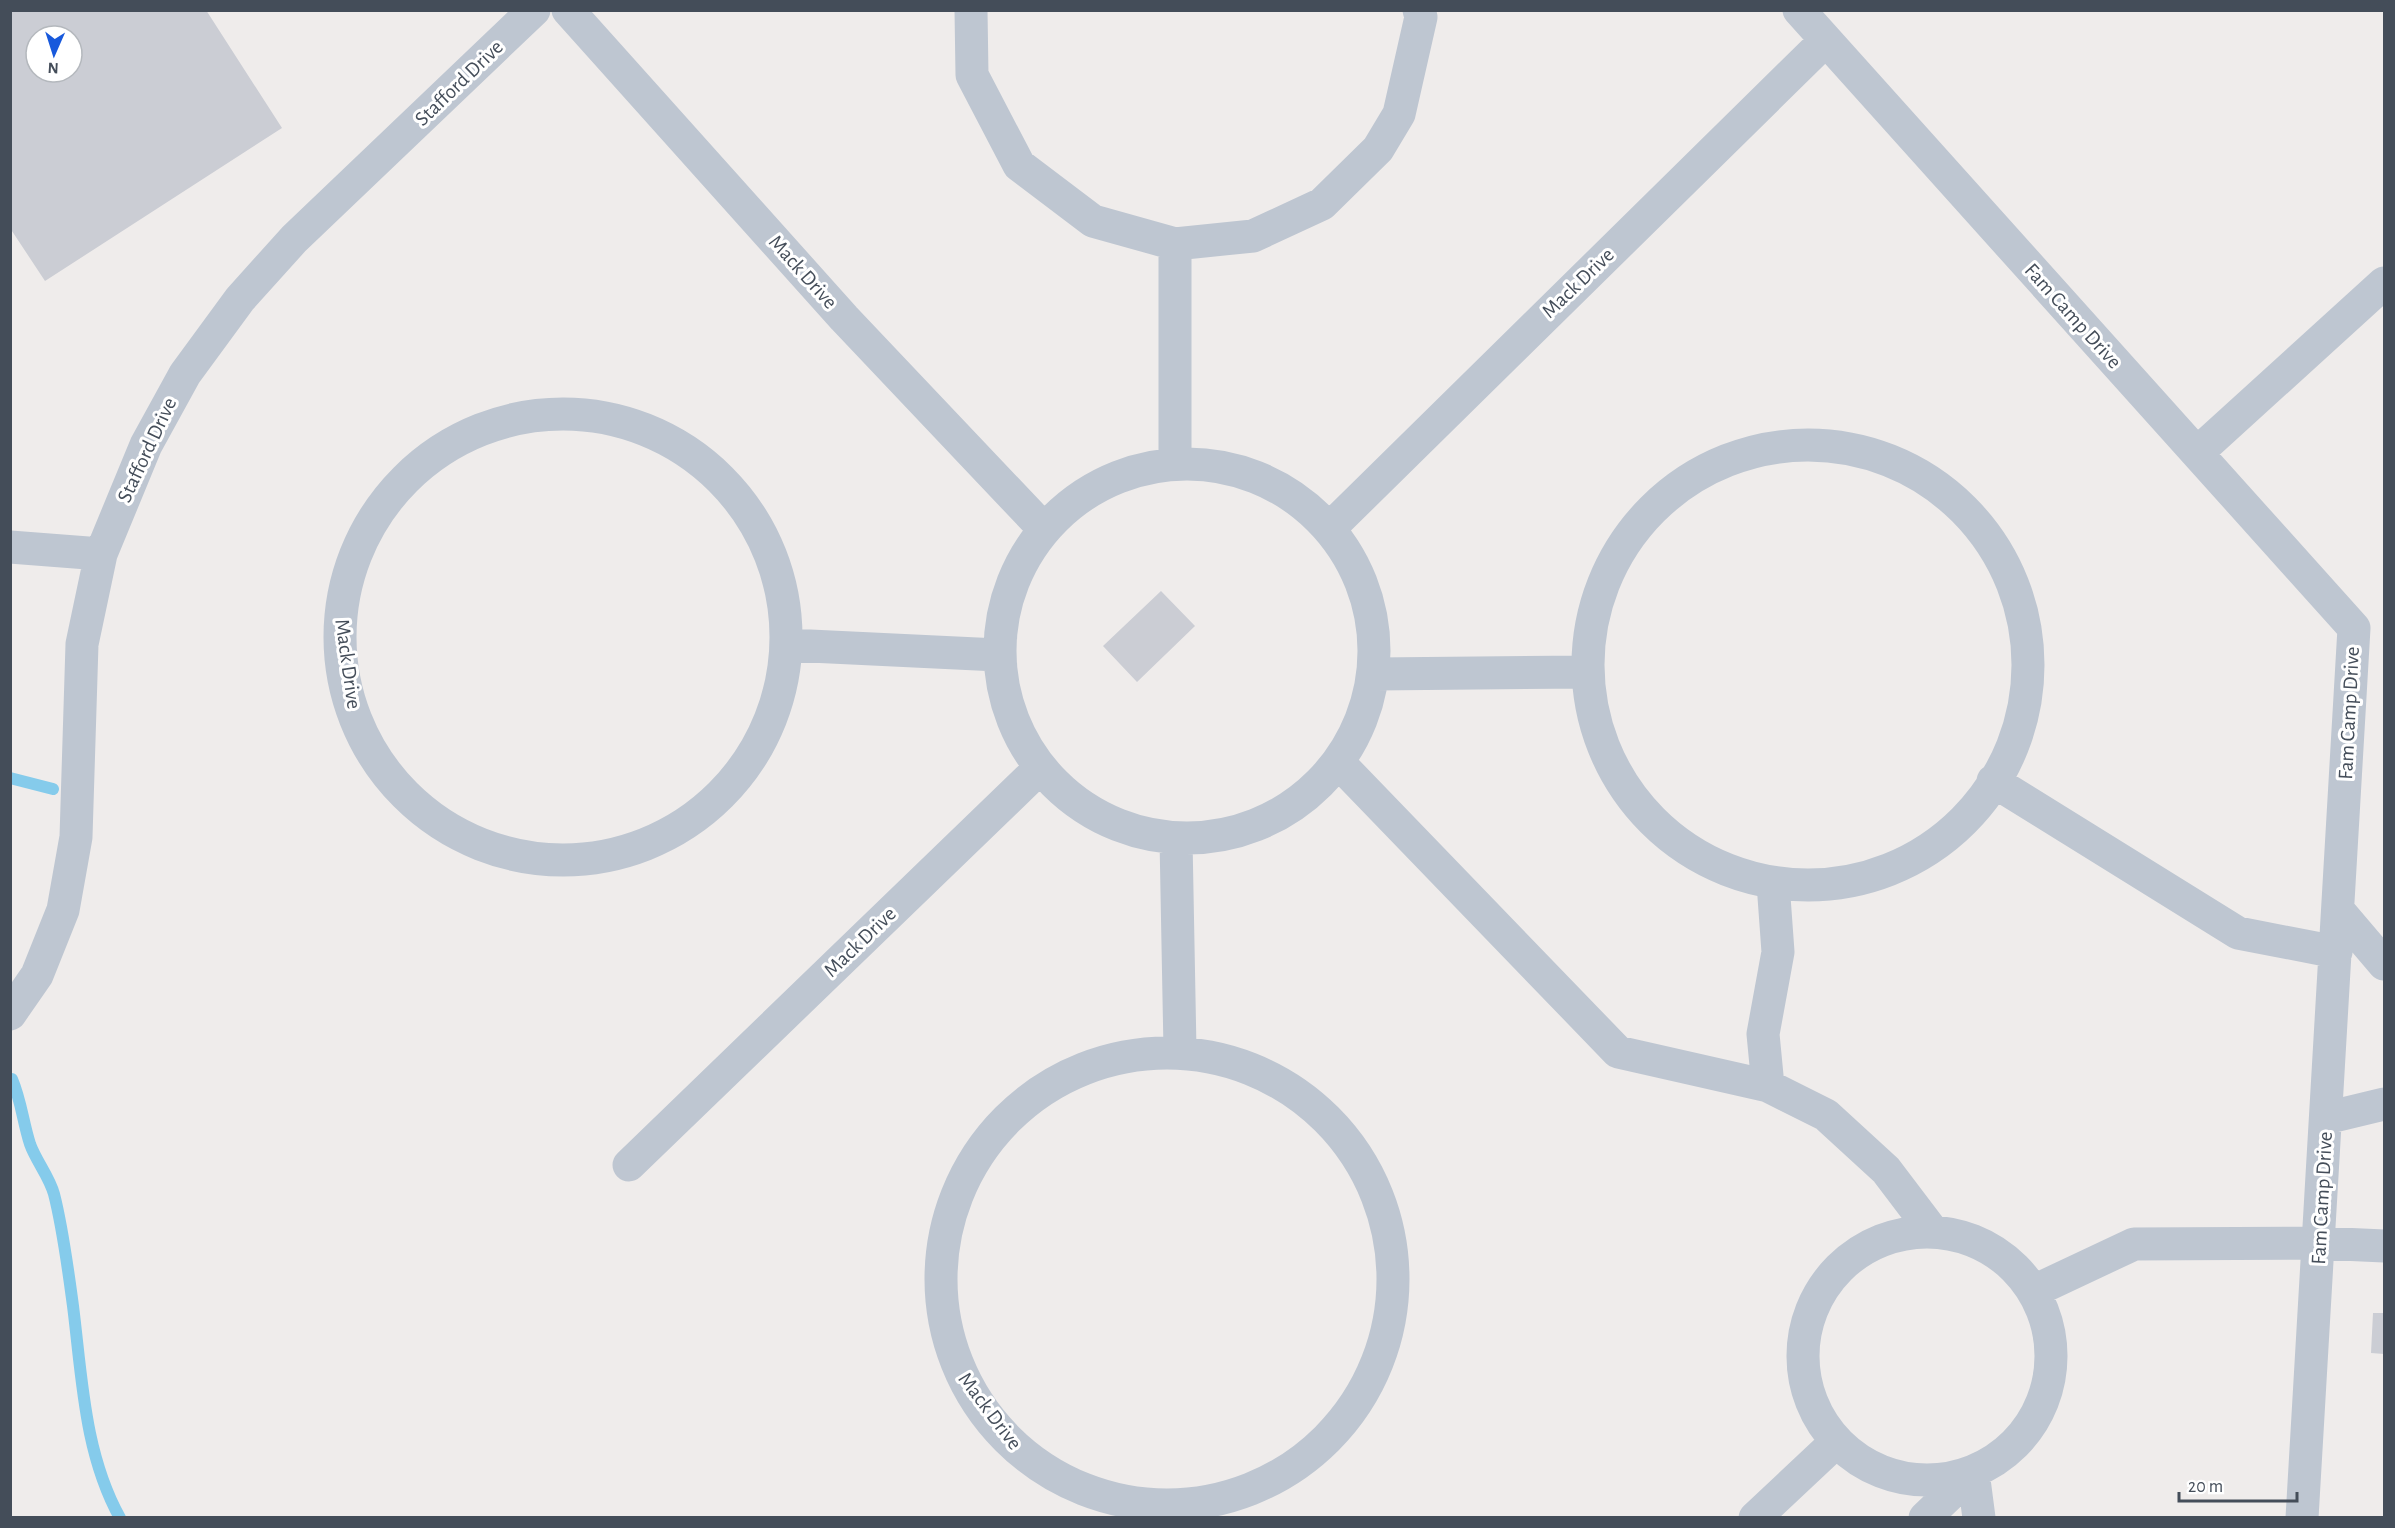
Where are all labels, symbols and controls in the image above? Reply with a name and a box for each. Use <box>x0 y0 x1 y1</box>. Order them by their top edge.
north arrow <box>24 24 84 84</box>
street label: Stafford Drive <box>411 36 507 130</box>
text: N <box>47 60 59 76</box>
street label: Mack Drive <box>765 231 841 313</box>
street label: Mack Drive <box>1538 244 1618 322</box>
street label: Fam Camp Drive <box>2021 259 2125 373</box>
street label: Stafford Drive <box>114 394 180 506</box>
street label: Mack Drive <box>331 618 365 710</box>
street label: Fam Camp Drive <box>2335 646 2363 780</box>
street label: Mack Drive <box>820 903 900 981</box>
street label: Fam Camp Drive <box>2308 1131 2336 1265</box>
street label: Mack Drive <box>954 1368 1026 1454</box>
scale bar <box>2179 1465 2298 1503</box>
text: 20 m <box>2188 1478 2223 1496</box>

